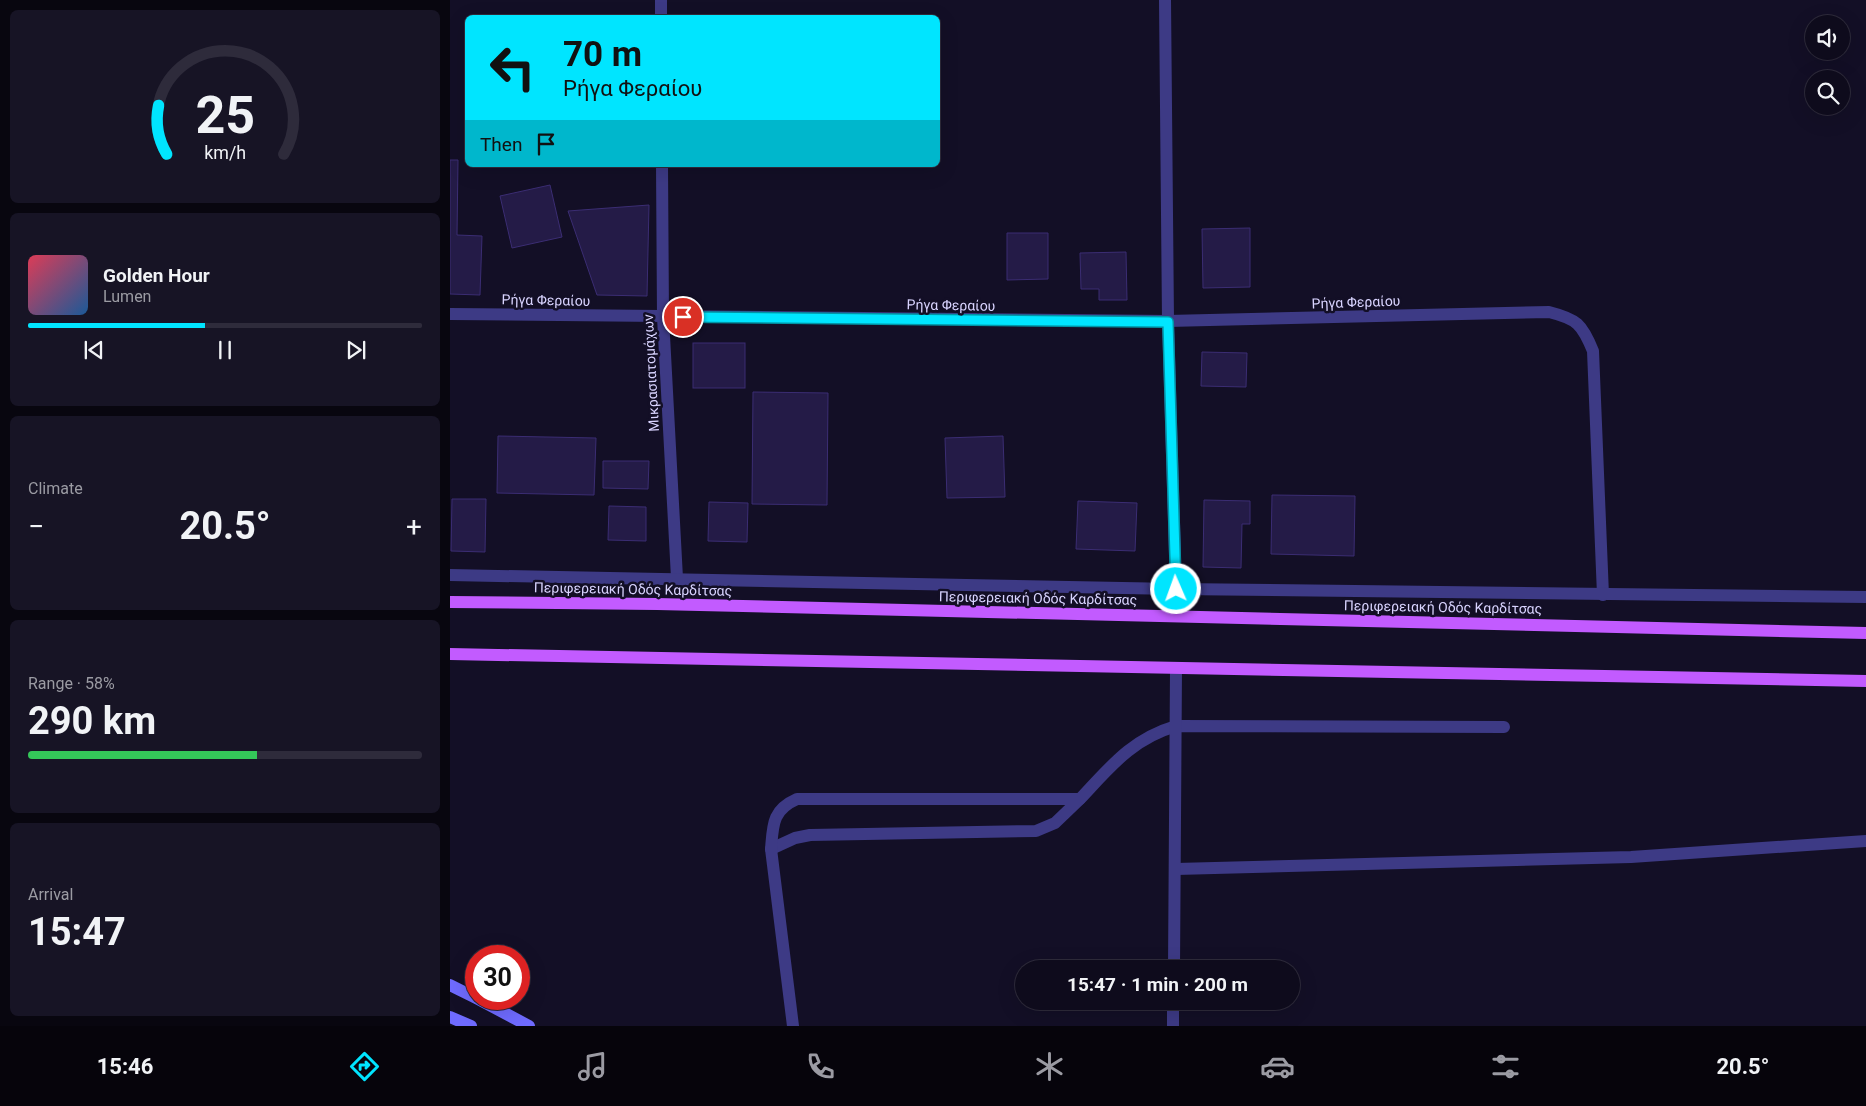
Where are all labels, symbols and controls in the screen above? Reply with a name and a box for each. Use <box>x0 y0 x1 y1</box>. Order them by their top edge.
map controls <box>1805 15 1850 115</box>
button: sound <box>1805 15 1850 60</box>
text: 70 m <box>563 34 642 75</box>
icon: left <box>480 35 545 100</box>
button: search <box>1805 70 1850 115</box>
text: Ρήγα Φεραίου <box>563 76 702 101</box>
text: 25 <box>195 85 255 146</box>
icon: arrive <box>532 130 560 158</box>
text: Then <box>480 133 522 156</box>
text: km/h <box>204 142 246 163</box>
text: Golden Hour <box>103 264 210 287</box>
text: Lumen <box>103 287 151 306</box>
street label: Ρήγα Φεραίου <box>502 291 590 309</box>
street label: Ρήγα Φεραίου <box>1311 292 1401 312</box>
pin <box>662 296 704 338</box>
street label: Ρήγα Φεραίου <box>907 296 995 314</box>
icon: arrive <box>669 303 697 331</box>
street label: Μικρασιατομάχων <box>640 314 662 432</box>
icon: previous <box>80 336 108 364</box>
icon: pause <box>211 336 239 364</box>
icon: next <box>342 336 370 364</box>
text: Climate <box>28 479 83 498</box>
text: 20.5° <box>179 504 271 548</box>
text: − <box>28 510 44 543</box>
text: + <box>406 510 422 543</box>
position arrow <box>1149 562 1201 614</box>
street label: Περιφερειακή Οδός Καρδίτσας <box>534 579 732 600</box>
street label: Περιφερειακή Οδός Καρδίτσας <box>939 588 1137 609</box>
street label: Περιφερειακή Οδός Καρδίτσας <box>1344 597 1542 618</box>
text: Range · 58% <box>28 674 115 693</box>
text: 290 km <box>28 699 156 743</box>
text: Arrival <box>28 885 73 904</box>
text: 15:47 <box>28 910 126 954</box>
speed limit sign: 30 <box>465 945 530 1010</box>
text: 15:47 · 1 min · 200 m <box>1067 973 1248 996</box>
icon: directions <box>347 1049 382 1084</box>
icon: music <box>575 1049 610 1084</box>
icon: phone <box>803 1049 838 1084</box>
icon: climate <box>1032 1049 1067 1084</box>
icon: car <box>1260 1049 1295 1084</box>
icon: filters <box>1488 1049 1523 1084</box>
text: 15:46 <box>97 1054 153 1079</box>
text: 20.5° <box>1716 1054 1769 1079</box>

